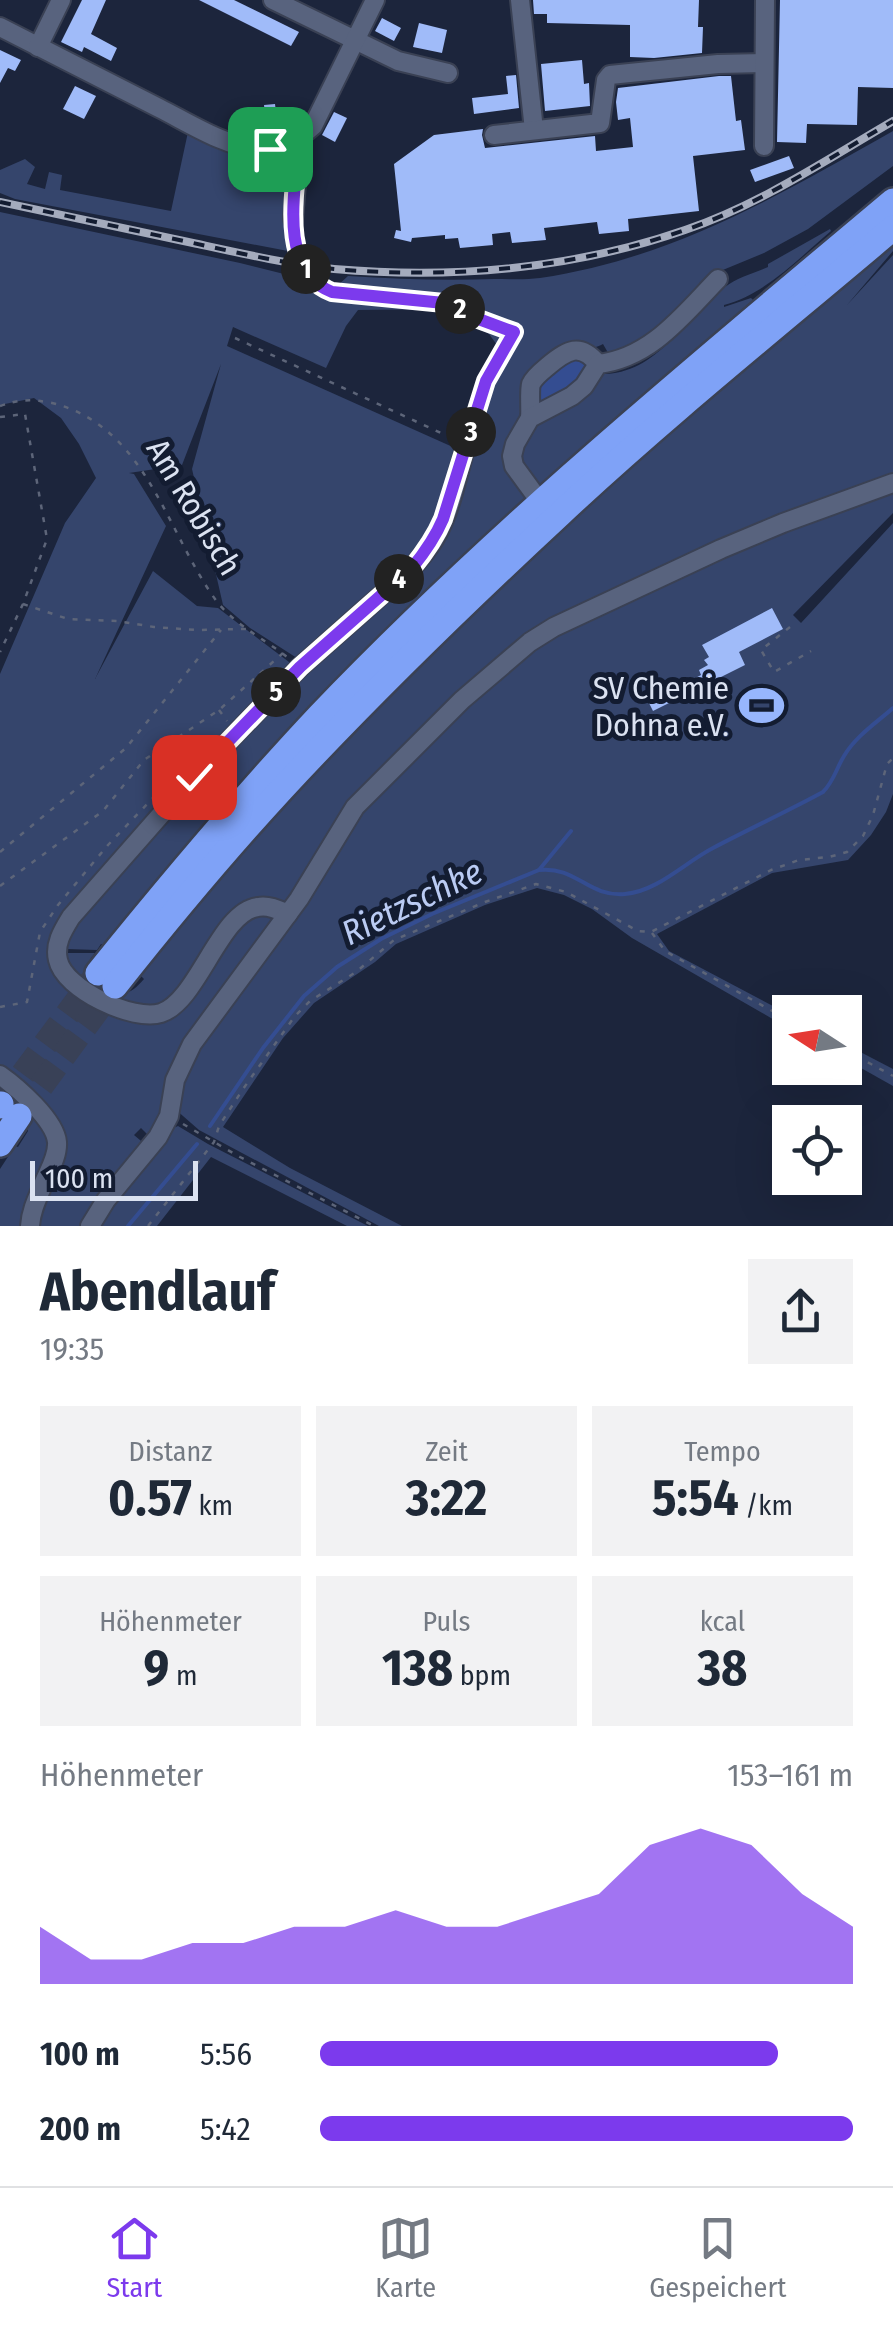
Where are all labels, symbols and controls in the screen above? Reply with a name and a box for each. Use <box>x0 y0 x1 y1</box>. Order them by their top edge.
pin <box>228 107 313 192</box>
icon: arrive <box>243 122 298 177</box>
pin: 1 <box>281 244 331 294</box>
text: 1 <box>300 252 312 285</box>
pin: 2 <box>435 284 485 334</box>
text: 2 <box>454 292 466 325</box>
pin: 3 <box>446 407 496 457</box>
text: 3 <box>464 415 478 448</box>
street label: Am Robisch <box>139 432 249 582</box>
pin: 4 <box>374 554 424 604</box>
text: 4 <box>392 562 406 595</box>
pin: 5 <box>251 667 301 717</box>
place label: SV Chemie Dohna e.V. <box>593 669 729 744</box>
text: 5 <box>269 675 283 708</box>
sports icon: SV Chemie Dohna e.V. <box>738 682 786 730</box>
pin <box>152 735 237 820</box>
icon: check <box>167 750 222 805</box>
water label: Rietzschke <box>335 850 489 954</box>
north arrow <box>772 995 862 1085</box>
map controls <box>772 995 862 1195</box>
button: locate <box>772 1105 862 1195</box>
scale bar <box>30 1156 198 1200</box>
text: 100 m <box>45 1162 113 1195</box>
text: Abendlauf <box>40 1259 275 1325</box>
button: share <box>748 1259 853 1364</box>
text: 19:35 <box>40 1330 104 1368</box>
text: Distanz <box>129 1435 212 1468</box>
text: Zeit <box>425 1435 468 1468</box>
text: Tempo <box>684 1435 761 1468</box>
text: 0.57 <box>108 1468 192 1528</box>
text: 3:22 <box>406 1468 487 1528</box>
text: 5:54 <box>652 1468 739 1528</box>
text: km <box>192 1489 233 1522</box>
text: /km <box>739 1489 793 1522</box>
text: Höhenmeter <box>99 1605 242 1638</box>
text: Puls <box>423 1605 470 1638</box>
text: kcal <box>700 1605 745 1638</box>
text: 9 <box>144 1638 169 1698</box>
text: 138 <box>382 1638 453 1698</box>
text: 38 <box>697 1638 748 1698</box>
text: m <box>169 1659 197 1692</box>
text: bpm <box>453 1659 511 1692</box>
text: Höhenmeter <box>40 1756 203 1794</box>
text: 153–161 m <box>727 1756 853 1794</box>
text: 100 m <box>40 2035 120 2073</box>
text: 5:56 <box>200 2035 252 2073</box>
text: 200 m <box>40 2110 121 2148</box>
text: 5:42 <box>200 2110 251 2148</box>
tab: Start <box>107 2211 162 2304</box>
tab: Karte <box>375 2211 436 2304</box>
tab: Gespeichert <box>649 2211 786 2304</box>

